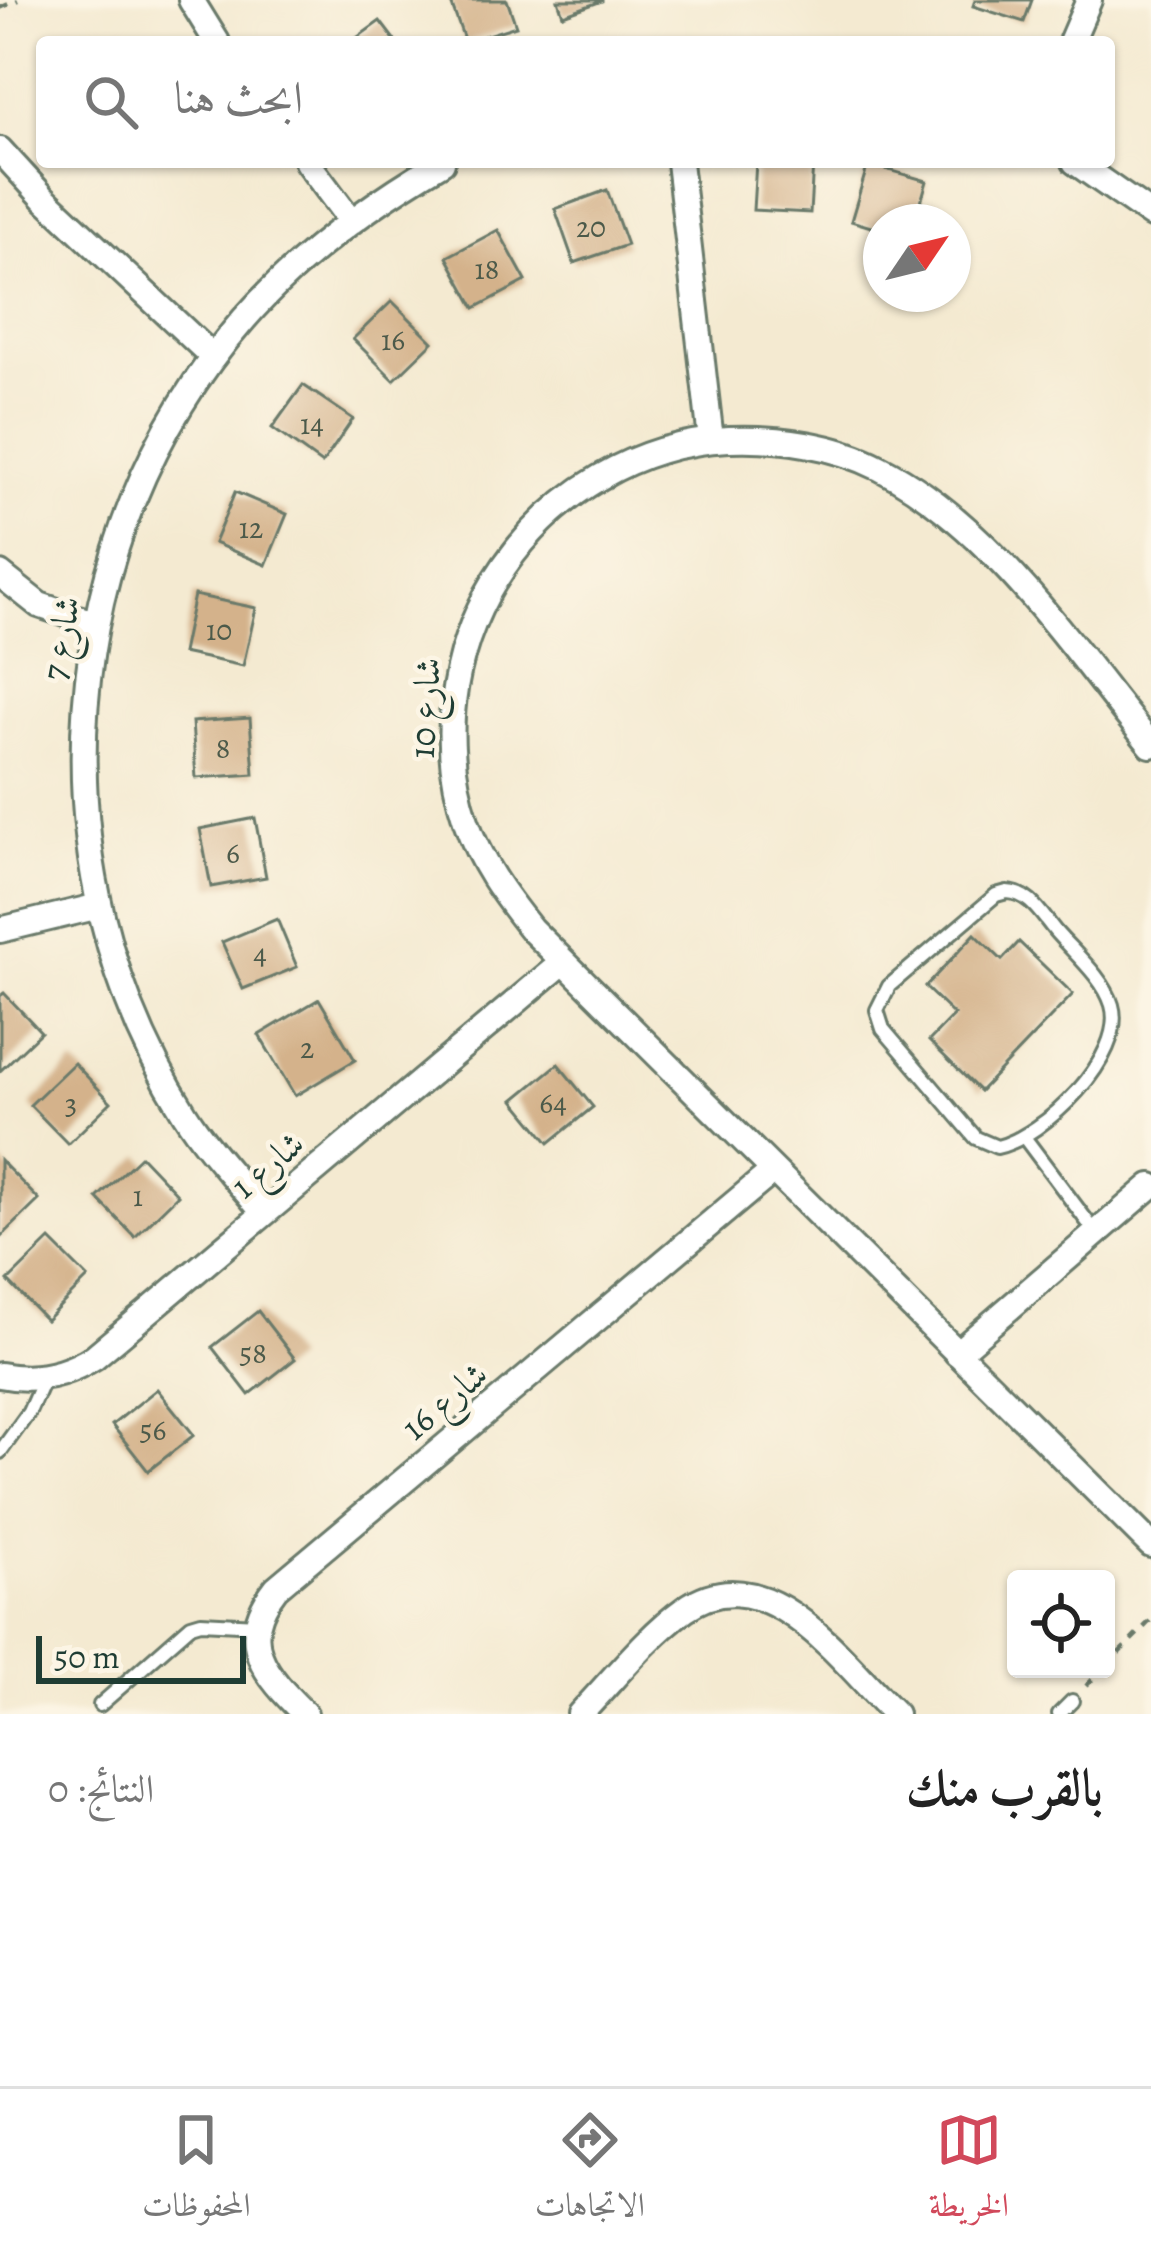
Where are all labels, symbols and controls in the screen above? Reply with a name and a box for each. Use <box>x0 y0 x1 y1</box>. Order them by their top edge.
search box <box>36 36 1115 168</box>
text: ابحث هنا <box>174 67 303 129</box>
icon: search <box>78 69 144 135</box>
north arrow <box>863 204 971 312</box>
house number: 20 <box>576 207 606 247</box>
house number: 18 <box>475 249 499 289</box>
house number: 16 <box>381 320 405 360</box>
house number: 14 <box>300 404 324 444</box>
house number: 12 <box>239 508 263 548</box>
street label: شارع 7 <box>29 592 98 685</box>
house number: 10 <box>206 610 232 650</box>
street label: شارع 10 <box>397 656 458 761</box>
house number: 8 <box>216 728 230 768</box>
house number: 6 <box>226 833 240 873</box>
house number: 4 <box>253 934 267 974</box>
house number: 2 <box>300 1028 314 1068</box>
house number: 64 <box>539 1083 567 1123</box>
house number: 3 <box>65 1084 77 1124</box>
street label: شارع 1 <box>220 1119 318 1214</box>
house number: 1 <box>133 1176 143 1216</box>
house number: 58 <box>239 1333 267 1373</box>
street label: شارع 16 <box>391 1350 502 1455</box>
house number: 56 <box>140 1410 166 1450</box>
map controls <box>1007 1570 1115 1678</box>
button: locate <box>1007 1570 1115 1678</box>
scale bar <box>36 1630 246 1683</box>
text: 50 m <box>54 1634 120 1679</box>
text: بالقرب منك <box>906 1753 1103 1823</box>
text: النتائج: 0 <box>48 1762 154 1815</box>
tab: المحفوظات <box>142 2107 251 2237</box>
tab: الاتجاهات <box>535 2107 645 2237</box>
tab: الخريطة <box>929 2107 1009 2237</box>

